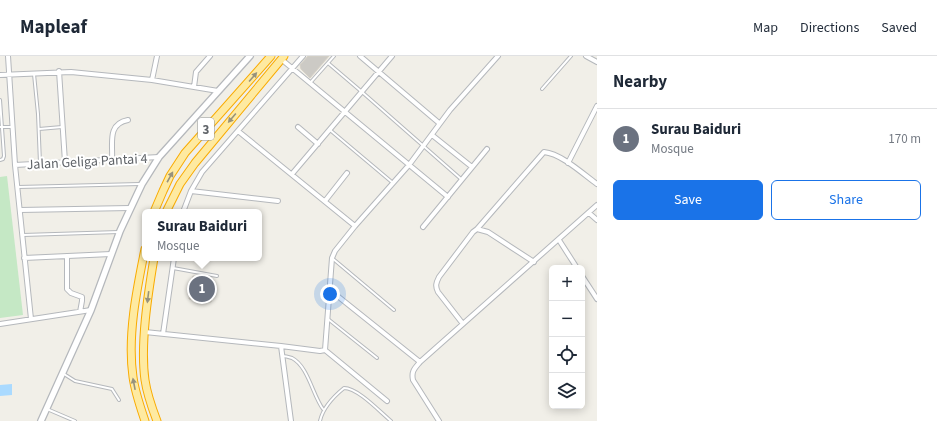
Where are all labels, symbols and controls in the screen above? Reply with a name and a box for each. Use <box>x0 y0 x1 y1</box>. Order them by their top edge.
text: Mapleaf <box>20 14 87 41</box>
text: Map <box>753 18 778 38</box>
text: Directions <box>800 18 859 38</box>
text: Saved <box>881 18 917 38</box>
text: Nearby <box>613 70 667 94</box>
one-way arrow <box>248 72 257 81</box>
one-way arrow <box>227 113 236 123</box>
road number: 3 <box>198 118 214 140</box>
text: Surau Baiduri <box>651 119 741 140</box>
text: 1 <box>623 130 629 148</box>
text: 170 m <box>888 130 921 148</box>
text: Mosque <box>651 140 694 158</box>
street label: Jalan Geliga Pantai 4 <box>26 149 148 175</box>
one-way arrow <box>167 171 174 182</box>
button: Save <box>613 180 763 220</box>
button: Share <box>771 180 921 220</box>
popup <box>142 209 262 261</box>
text: Surau Baiduri <box>157 216 247 237</box>
text: Mosque <box>157 237 200 255</box>
map controls <box>549 265 585 409</box>
button: + <box>549 265 585 301</box>
pin: 1 <box>189 274 215 304</box>
your location <box>320 284 340 304</box>
one-way arrow <box>145 291 151 303</box>
button: − <box>549 301 585 337</box>
button: locate <box>549 337 585 373</box>
button: layers <box>549 373 585 409</box>
one-way arrow <box>131 377 137 390</box>

